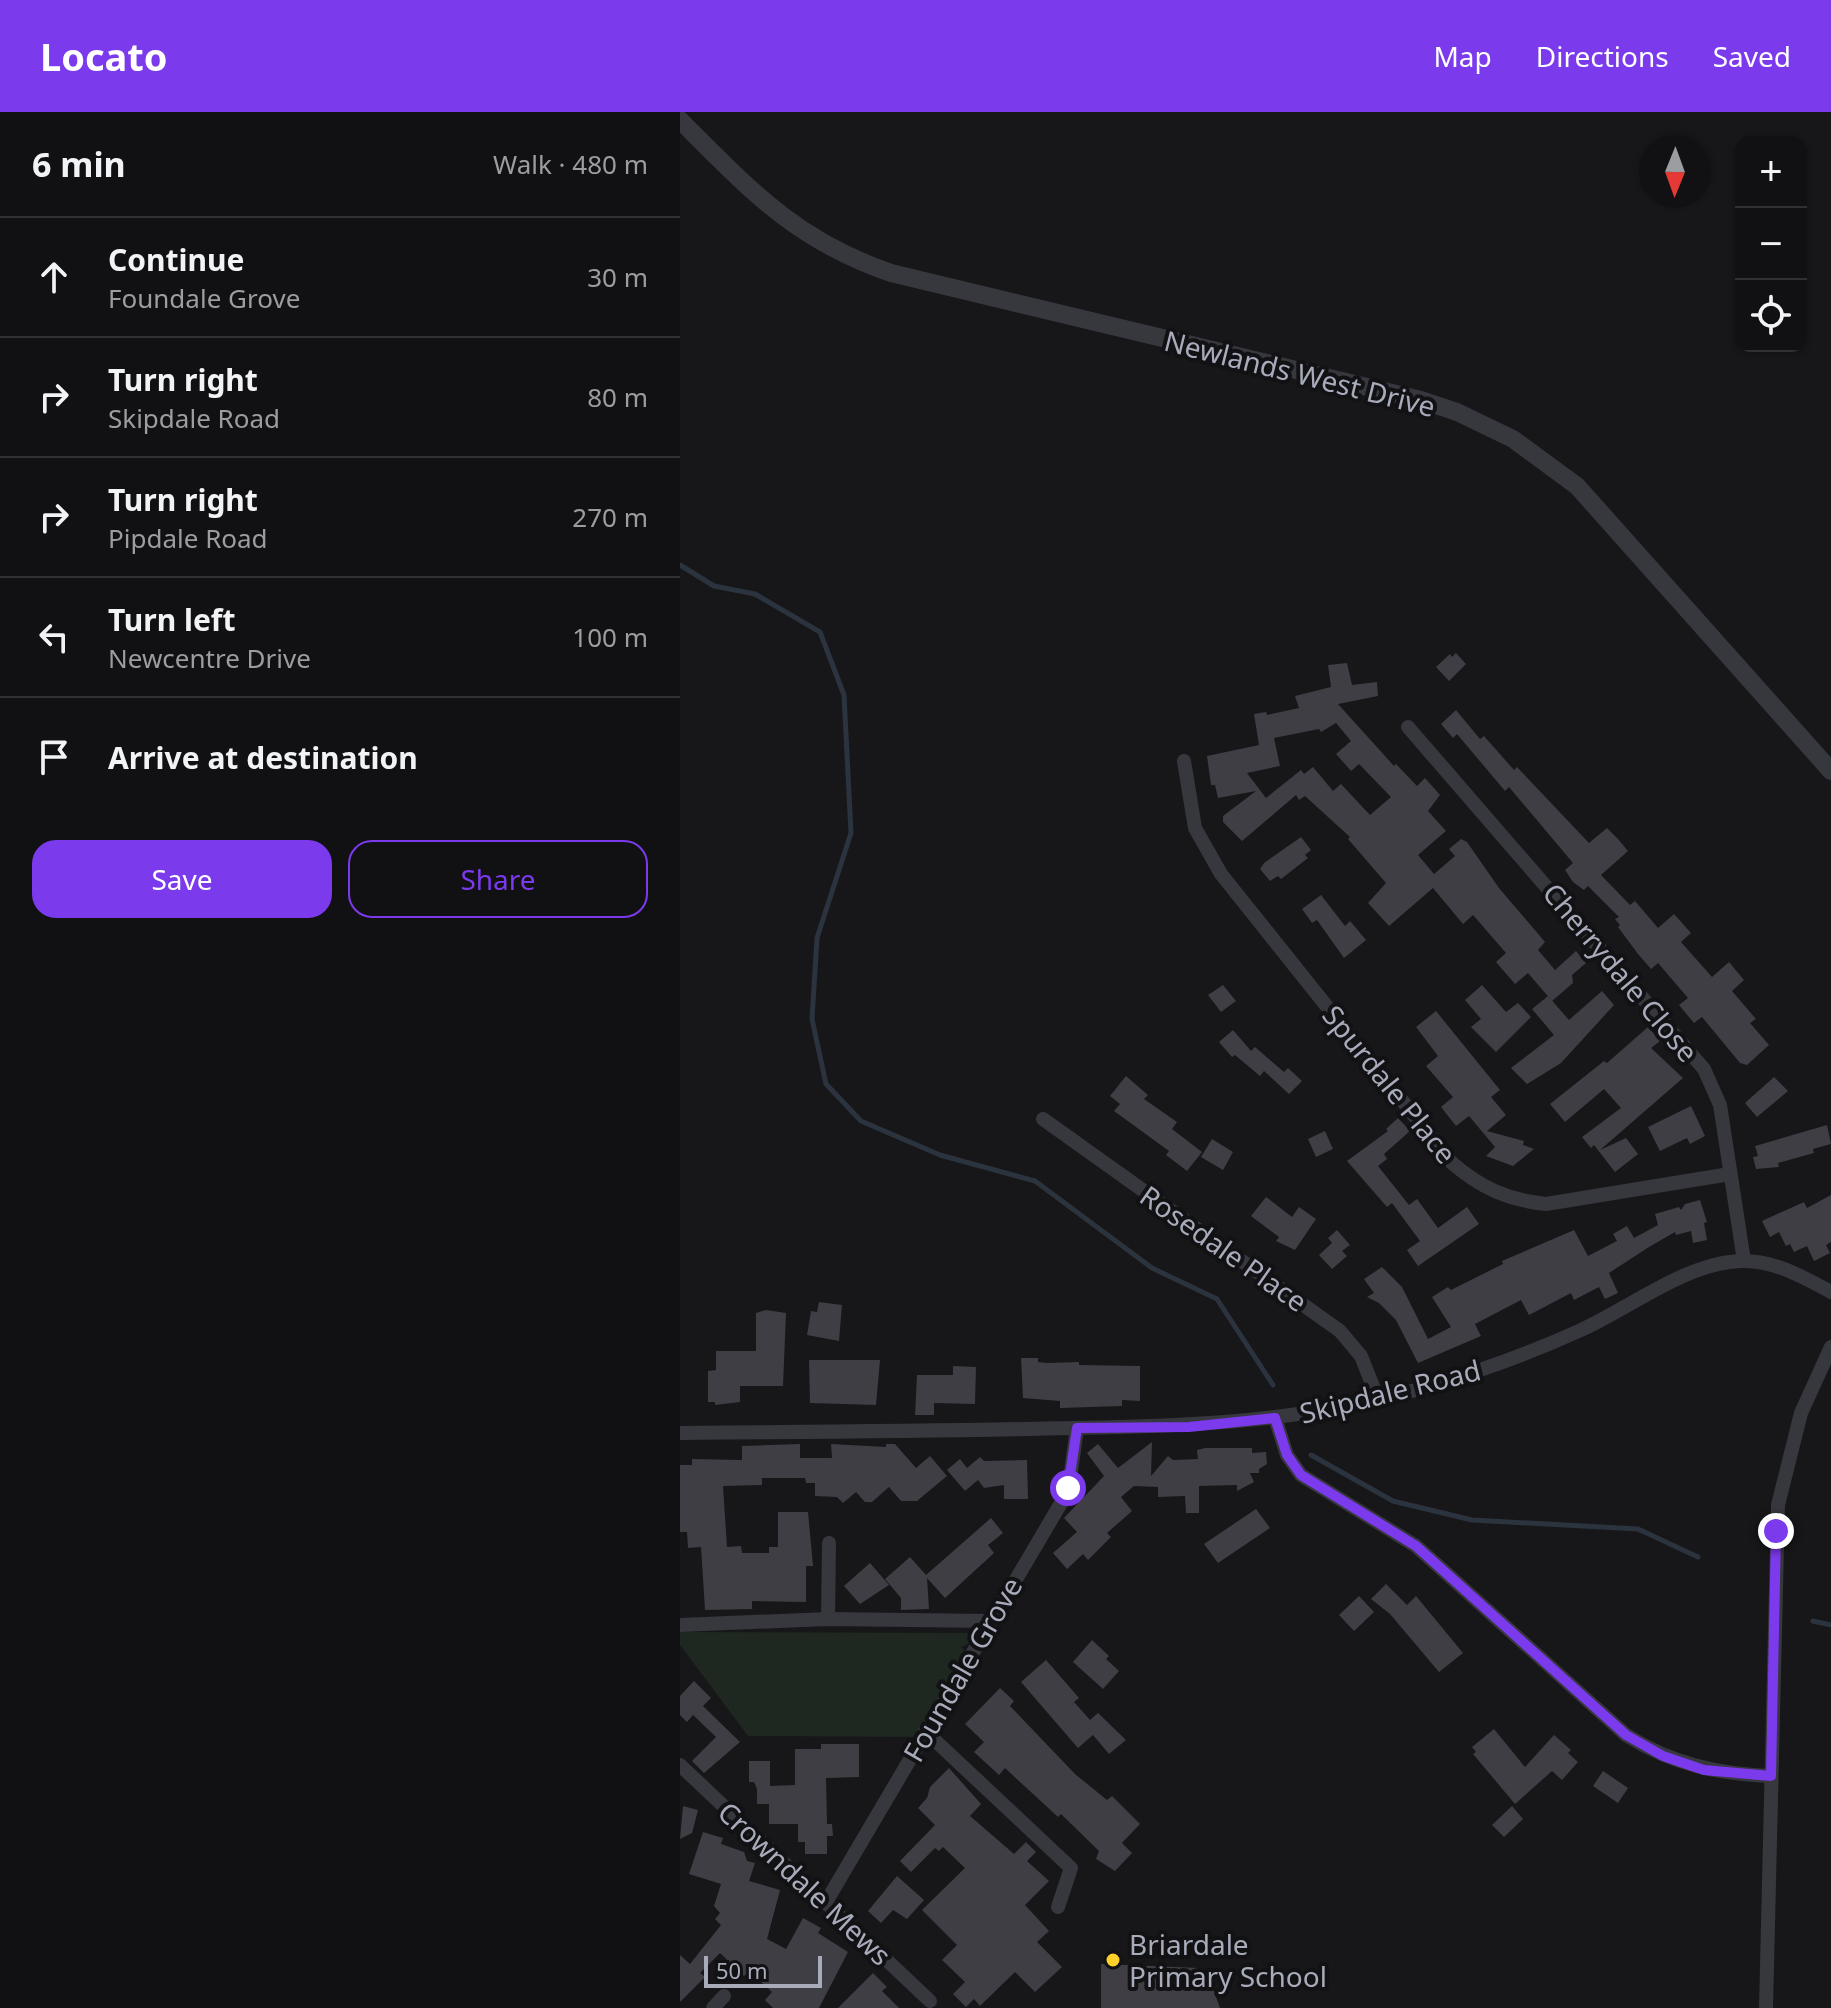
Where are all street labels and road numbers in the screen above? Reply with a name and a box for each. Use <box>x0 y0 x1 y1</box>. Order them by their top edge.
street label: Newlands West Drive <box>1161 321 1439 425</box>
street label: Cherrydale Close <box>1535 875 1707 1069</box>
street label: Spurdale Place <box>1314 997 1466 1171</box>
street label: Rosedale Place <box>1133 1176 1315 1320</box>
street label: Skipdale Road <box>1296 1350 1484 1432</box>
street label: Foundale Grove <box>894 1570 1030 1768</box>
street label: Crowndale Mews <box>710 1793 900 1973</box>

